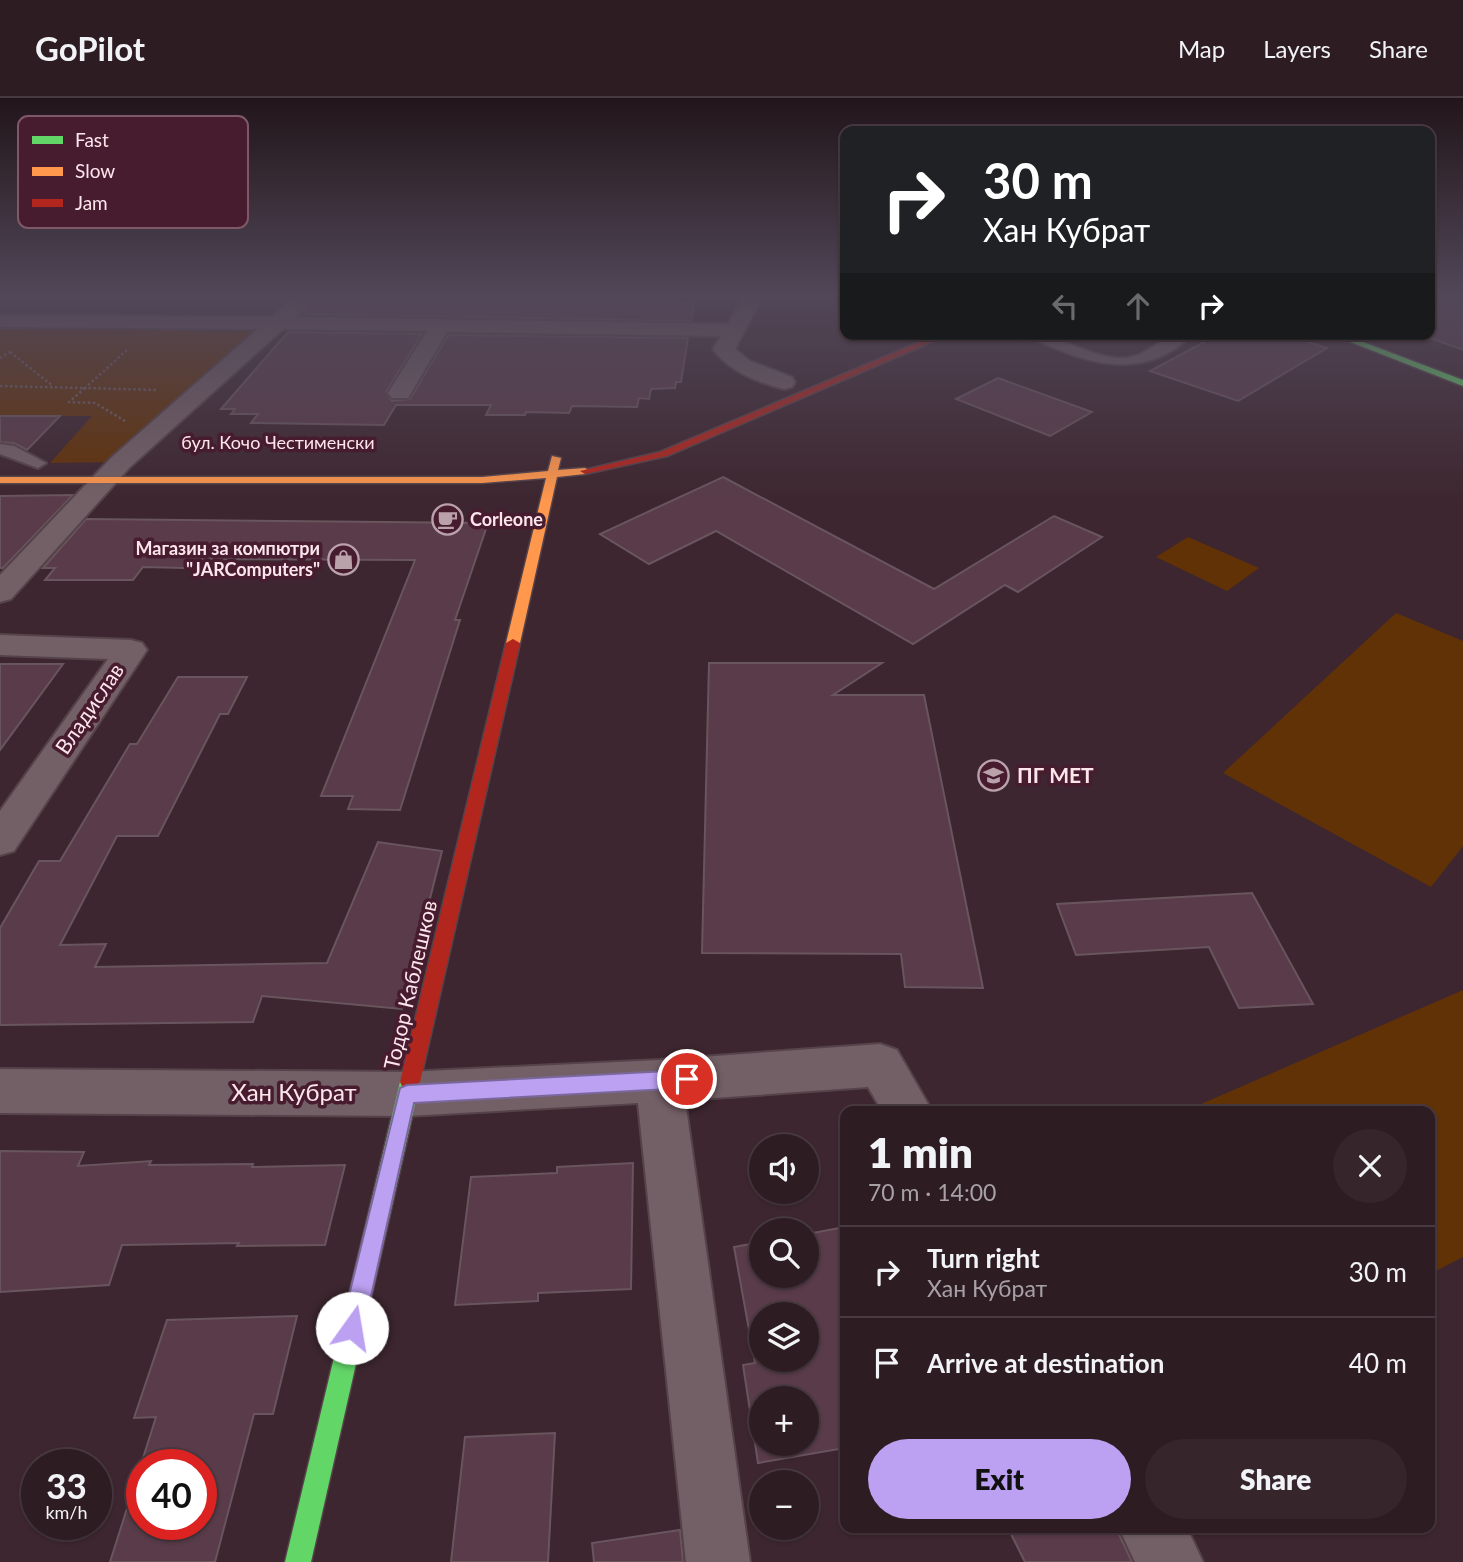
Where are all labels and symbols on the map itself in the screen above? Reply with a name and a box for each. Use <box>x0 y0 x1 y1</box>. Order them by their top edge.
legend <box>18 116 248 228</box>
text: Fast <box>75 128 109 151</box>
text: Slow <box>75 159 115 182</box>
text: Jam <box>75 191 108 214</box>
street label: бул. Кочо Честименски <box>181 431 375 453</box>
cafe icon: Corleone <box>430 503 464 537</box>
place label: Corleone <box>470 508 543 530</box>
place label: Магазин за компютри "JARComputers" <box>136 537 320 580</box>
shop icon: Магазин за компютри "JARComputers" <box>326 542 360 576</box>
street label: Владислав <box>49 658 128 758</box>
school or university icon: ПГ МЕТ <box>977 759 1011 793</box>
place label: ПГ МЕТ <box>1017 762 1094 787</box>
street label: Тодор Каблешков <box>378 898 441 1072</box>
pin <box>657 1049 717 1109</box>
street label: Хан Кубрат <box>231 1077 357 1106</box>
position arrow <box>315 1291 389 1365</box>
speed limit sign: 40 <box>126 1449 217 1540</box>

